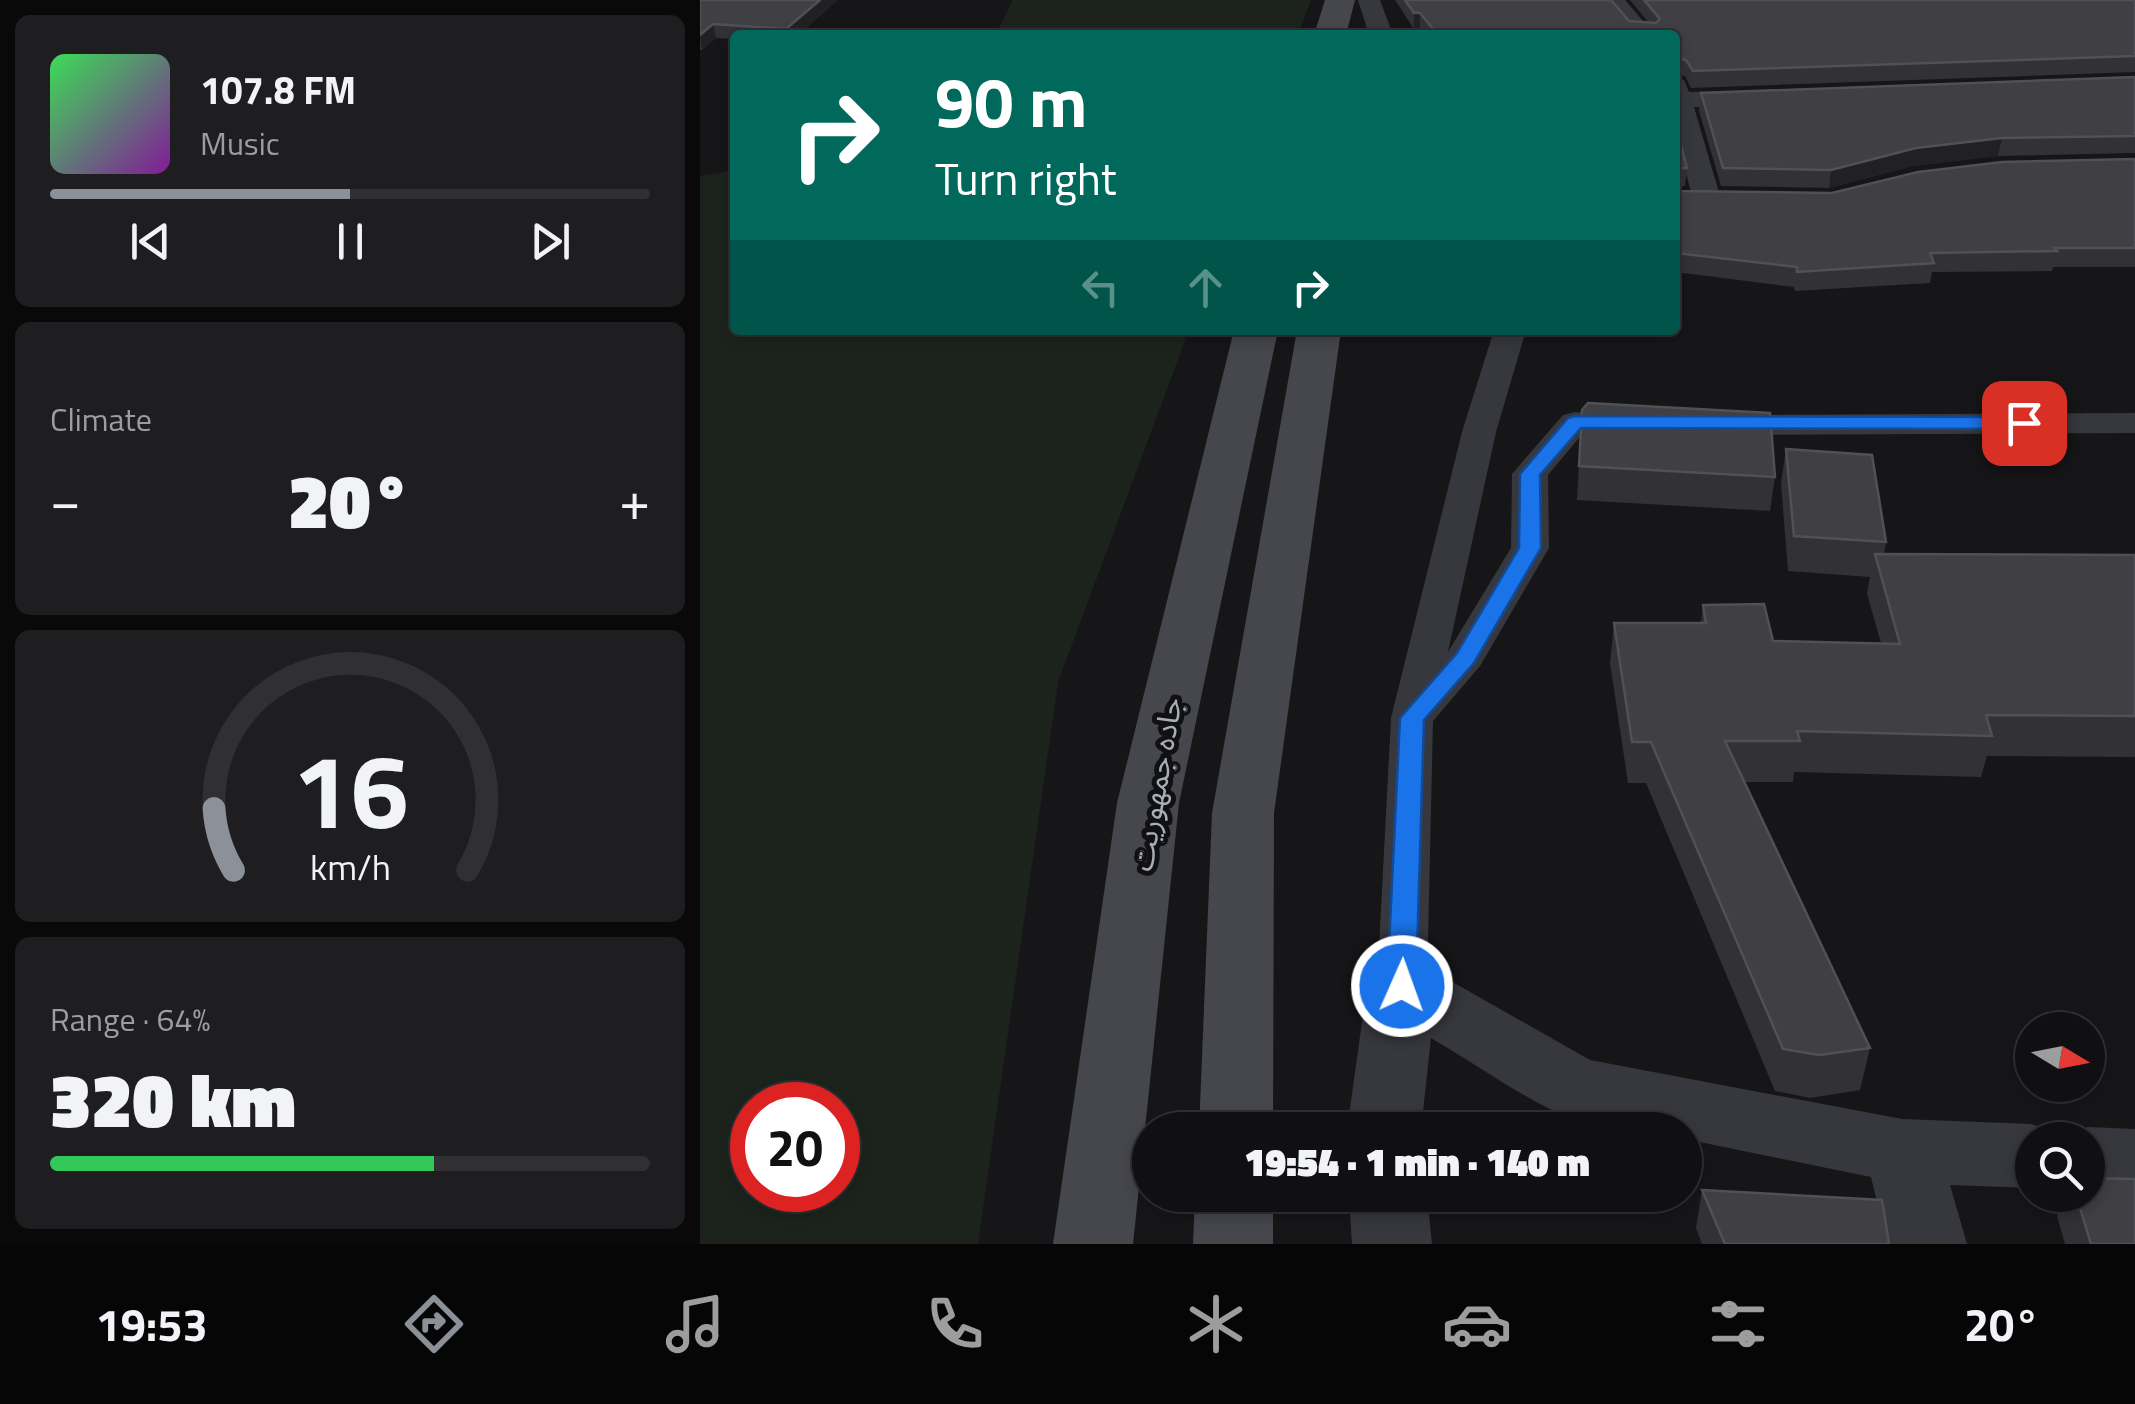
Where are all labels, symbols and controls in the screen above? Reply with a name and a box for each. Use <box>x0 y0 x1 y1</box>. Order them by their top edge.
text: 90 m <box>935 48 1088 154</box>
text: 107.8 FM <box>200 61 356 119</box>
icon: right <box>770 70 900 200</box>
text: Music <box>200 119 280 167</box>
text: Turn right <box>935 144 1117 212</box>
icon: previous <box>123 214 178 269</box>
icon: pause <box>323 214 378 269</box>
icon: next <box>523 214 578 269</box>
icon: left <box>1073 260 1128 315</box>
icon: ahead <box>1178 260 1233 315</box>
icon: right <box>1283 260 1338 315</box>
pin <box>1982 381 2067 466</box>
text: Climate <box>50 395 152 443</box>
icon: arrive <box>1997 396 2052 451</box>
text: 20° <box>288 443 412 557</box>
text: − <box>50 458 81 541</box>
text: + <box>619 458 650 541</box>
street label: جاده جمهوریت <box>1118 693 1194 875</box>
text: 16 <box>292 710 408 868</box>
text: km/h <box>310 839 390 894</box>
position arrow <box>1350 934 1454 1038</box>
text: Range · 64% <box>50 995 210 1043</box>
north arrow <box>2015 1012 2105 1102</box>
map controls <box>2015 1012 2105 1212</box>
text: 320 km <box>50 1042 296 1156</box>
speed limit sign: 20 <box>730 1082 860 1212</box>
button: search <box>2015 1122 2105 1212</box>
text: 19:54 · 1 min · 140 m <box>1244 1133 1590 1191</box>
icon: directions <box>399 1289 469 1359</box>
icon: music <box>660 1289 730 1359</box>
icon: phone <box>920 1289 990 1359</box>
icon: climate <box>1181 1289 1251 1359</box>
icon: car <box>1442 1289 1512 1359</box>
icon: filters <box>1703 1289 1773 1359</box>
text: 19:53 <box>95 1290 208 1358</box>
text: 20° <box>1964 1290 2040 1358</box>

